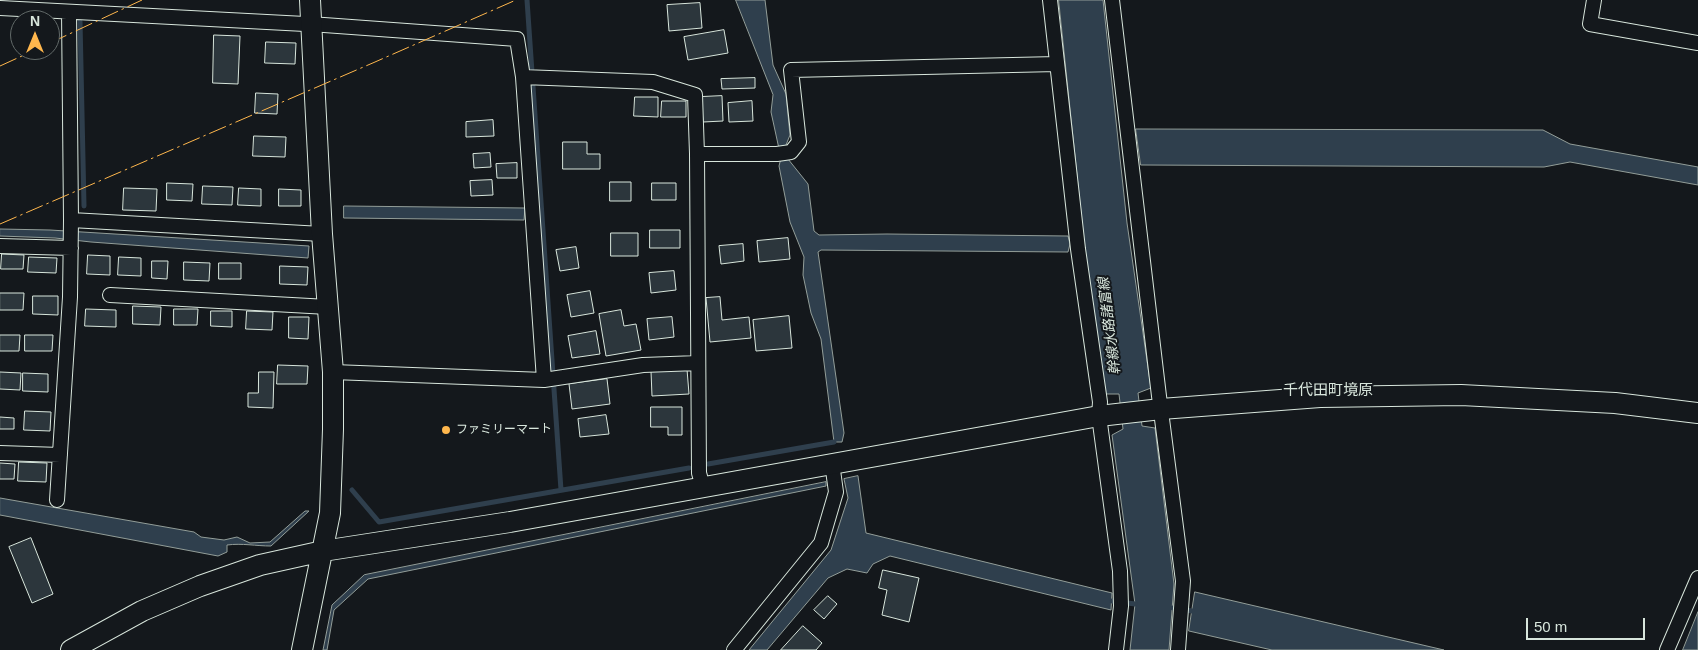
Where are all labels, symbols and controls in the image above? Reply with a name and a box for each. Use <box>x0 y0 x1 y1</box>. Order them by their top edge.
north arrow <box>10 10 60 60</box>
text: N <box>30 13 40 29</box>
water label: 幹線水路諸富線 <box>1096 276 1124 376</box>
district label: 千代田町境原 <box>1283 382 1373 400</box>
place label: ファミリーマート <box>456 423 552 437</box>
marker: ファミリーマート <box>440 424 452 436</box>
scale bar <box>1528 608 1647 640</box>
text: 50 m <box>1534 618 1567 635</box>

